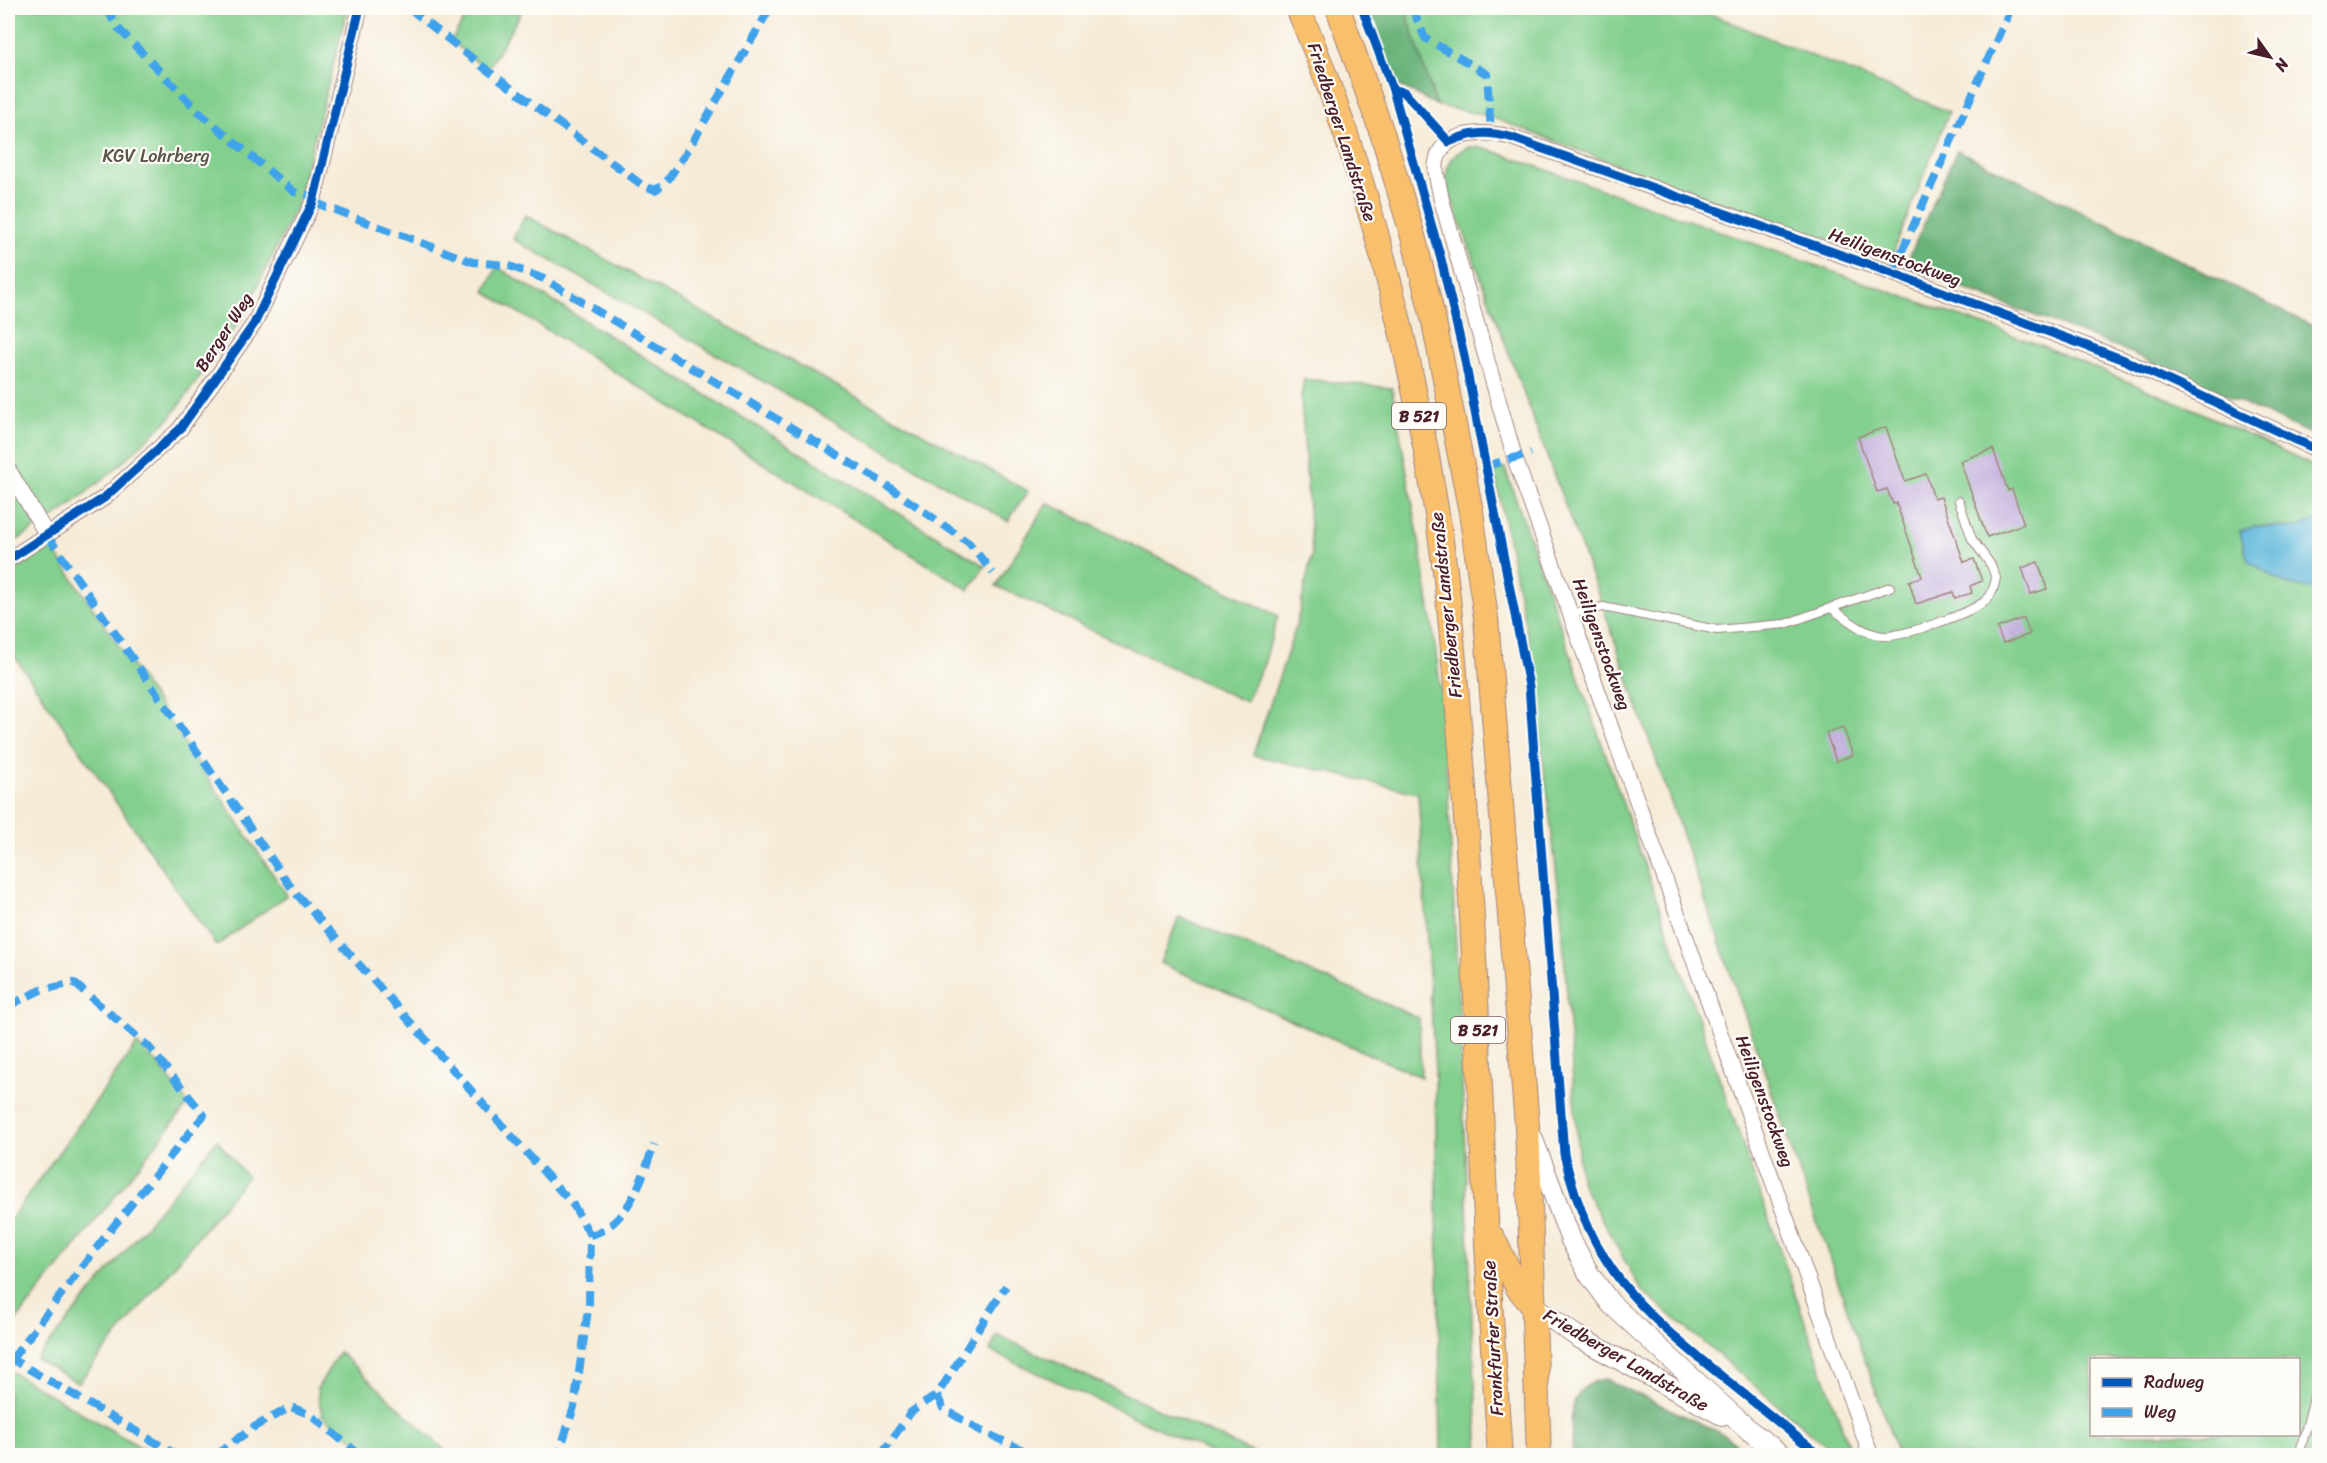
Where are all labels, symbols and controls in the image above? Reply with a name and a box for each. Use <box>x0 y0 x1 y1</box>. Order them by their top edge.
north arrow <box>2240 27 2300 87</box>
street label: Friedberger Landstraße <box>1298 38 1386 226</box>
text: N <box>2266 52 2298 79</box>
park label: KGV Lohrberg <box>102 140 210 172</box>
street label: Heiligenstockweg <box>1824 218 1966 296</box>
street label: Berger Weg <box>186 286 262 378</box>
road number: B 521 <box>1392 403 1446 429</box>
street label: Friedberger Landstraße <box>1420 510 1472 700</box>
street label: Heiligenstockweg <box>1563 573 1641 715</box>
road number: B 521 <box>1451 1017 1505 1043</box>
street label: Heiligenstockweg <box>1726 1030 1804 1172</box>
street label: Frankfurter Straße <box>1473 1259 1513 1417</box>
street label: Friedberger Landstraße <box>1537 1299 1715 1421</box>
legend <box>2090 1358 2300 1436</box>
text: Radweg <box>2144 1366 2204 1398</box>
text: Weg <box>2144 1396 2176 1428</box>

